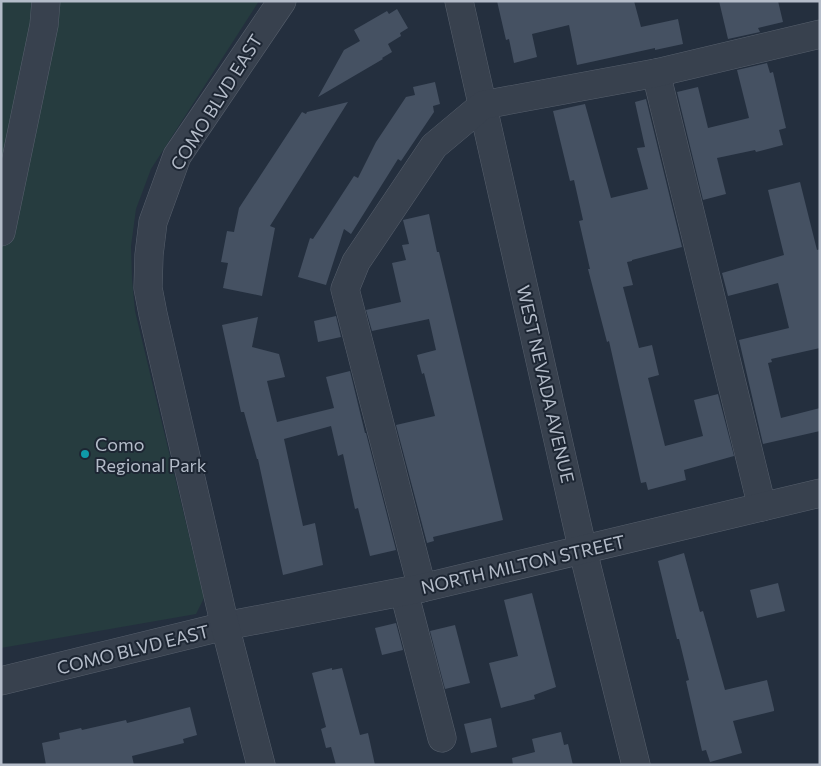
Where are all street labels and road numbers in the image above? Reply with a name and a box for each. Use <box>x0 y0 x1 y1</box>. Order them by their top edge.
street label: COMO BLVD EAST <box>165 30 267 174</box>
street label: WEST NEVADA AVENUE <box>513 283 579 485</box>
street label: NORTH MILTON STREET <box>419 530 627 598</box>
street label: COMO BLVD EAST <box>55 619 211 679</box>

